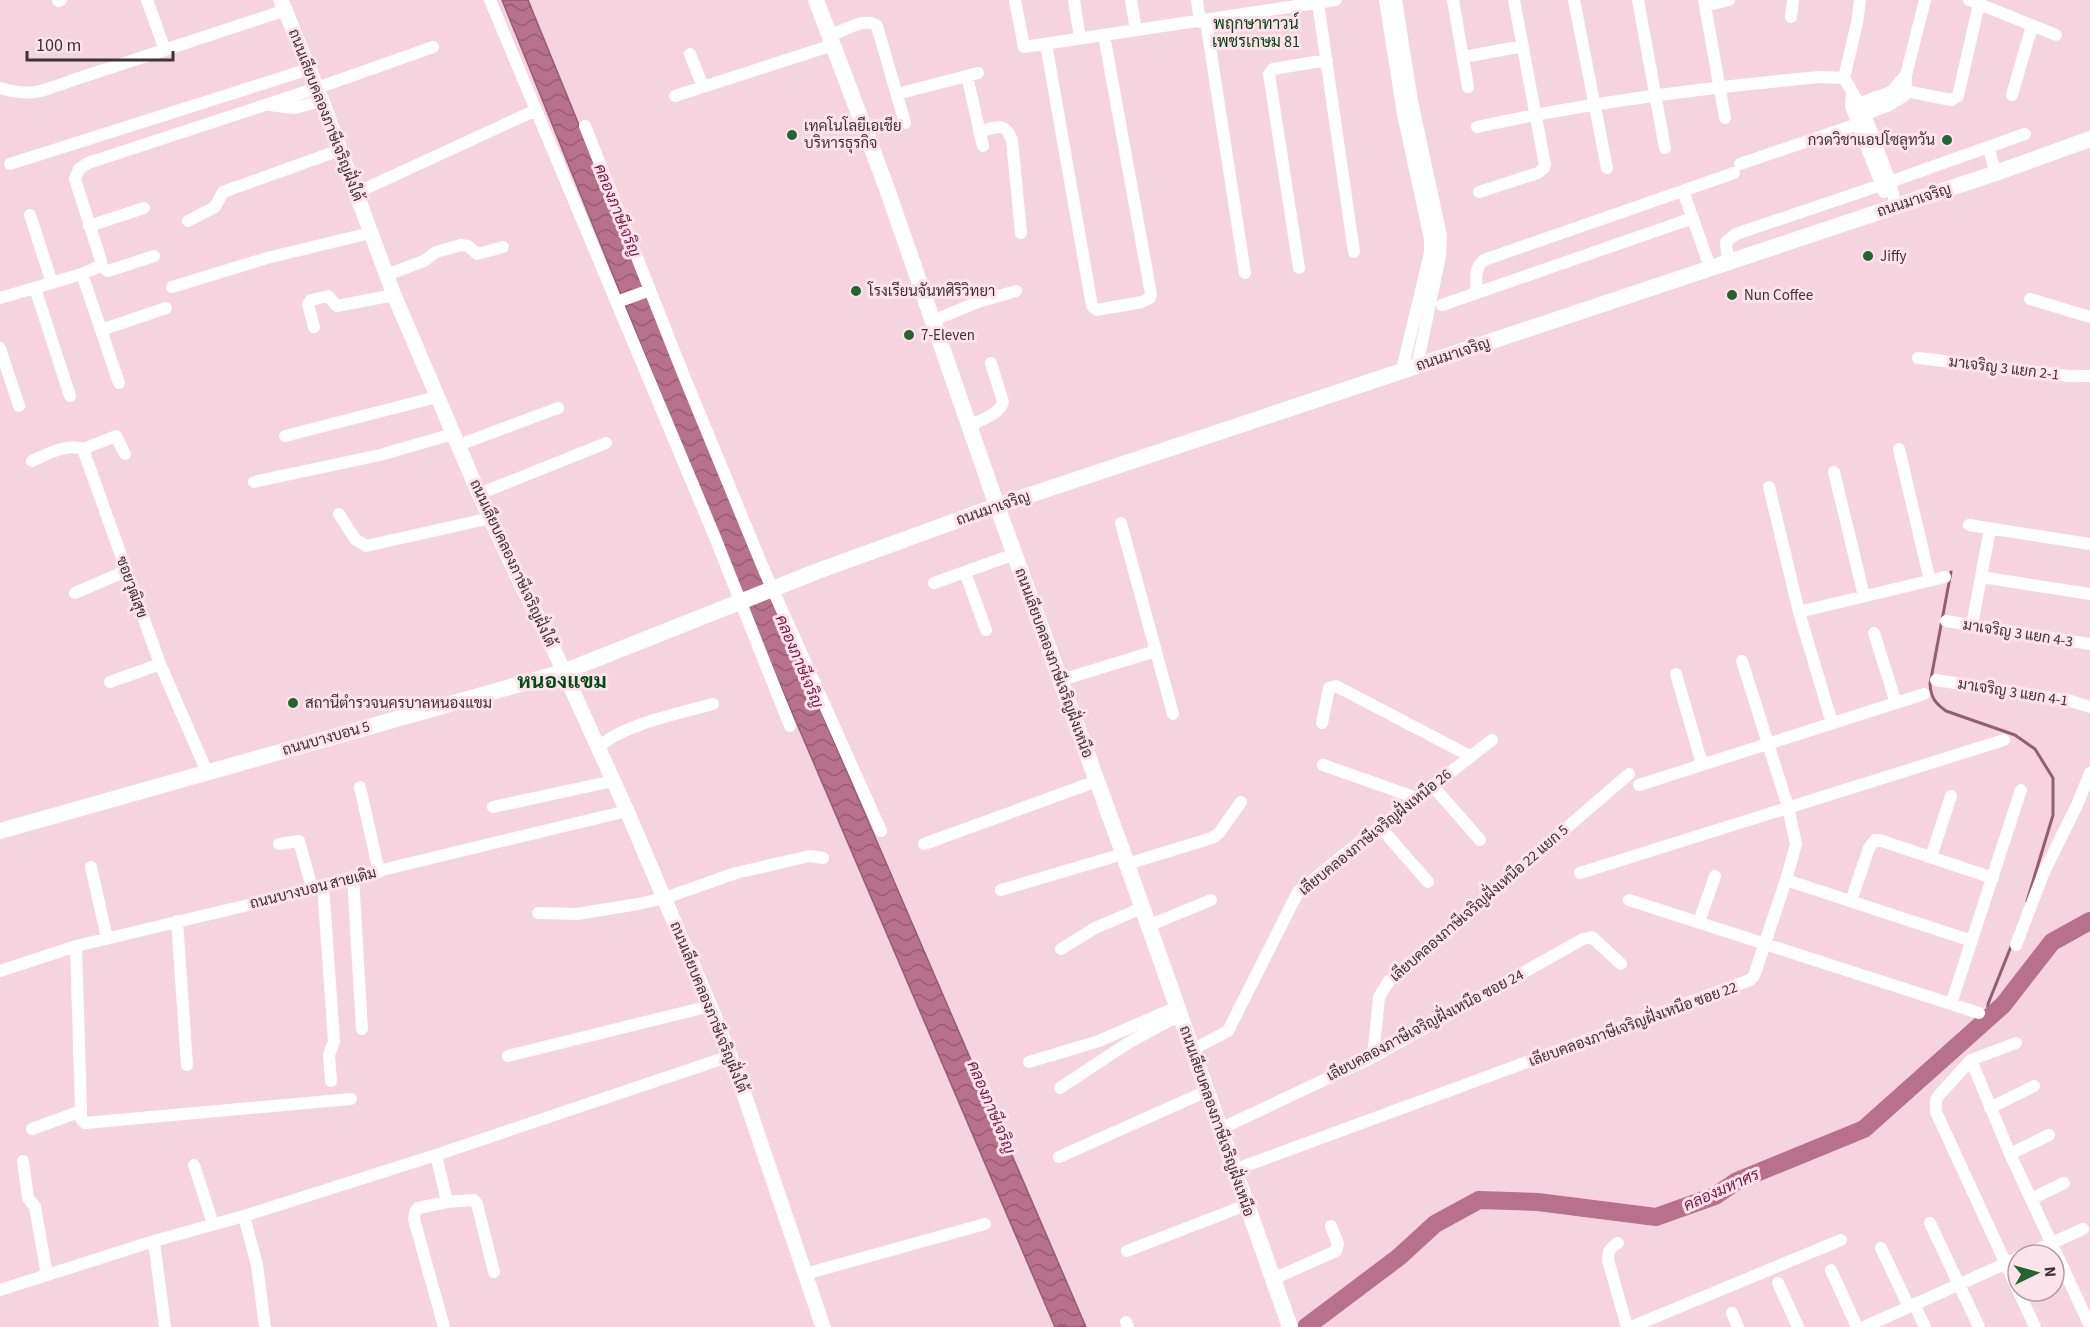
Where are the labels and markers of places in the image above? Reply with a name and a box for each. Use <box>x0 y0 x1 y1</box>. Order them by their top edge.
place label: เทคโนโลยีเอเชีย บริหารธุรกิจ <box>804 116 902 154</box>
marker: เทคโนโลยีเอเชีย บริหารธุรกิจ <box>785 128 799 142</box>
place label: กวดวิชาแอปโซลูทวัน <box>1808 130 1935 151</box>
marker: กวดวิชาแอปโซลูทวัน <box>1940 133 1954 147</box>
place label: Jiffy <box>1880 246 1907 267</box>
marker: Jiffy <box>1861 249 1875 263</box>
place label: โรงเรียนจันทศิริวิทยา <box>867 281 995 302</box>
marker: โรงเรียนจันทศิริวิทยา <box>849 284 863 298</box>
place label: Nun Coffee <box>1744 285 1813 306</box>
marker: Nun Coffee <box>1725 288 1739 302</box>
place label: 7-Eleven <box>921 325 975 346</box>
marker: 7-Eleven <box>902 328 916 342</box>
place label: สถานีตำรวจนครบาลหนองแขม <box>305 693 492 714</box>
marker: สถานีตำรวจนครบาลหนองแขม <box>286 696 300 710</box>

